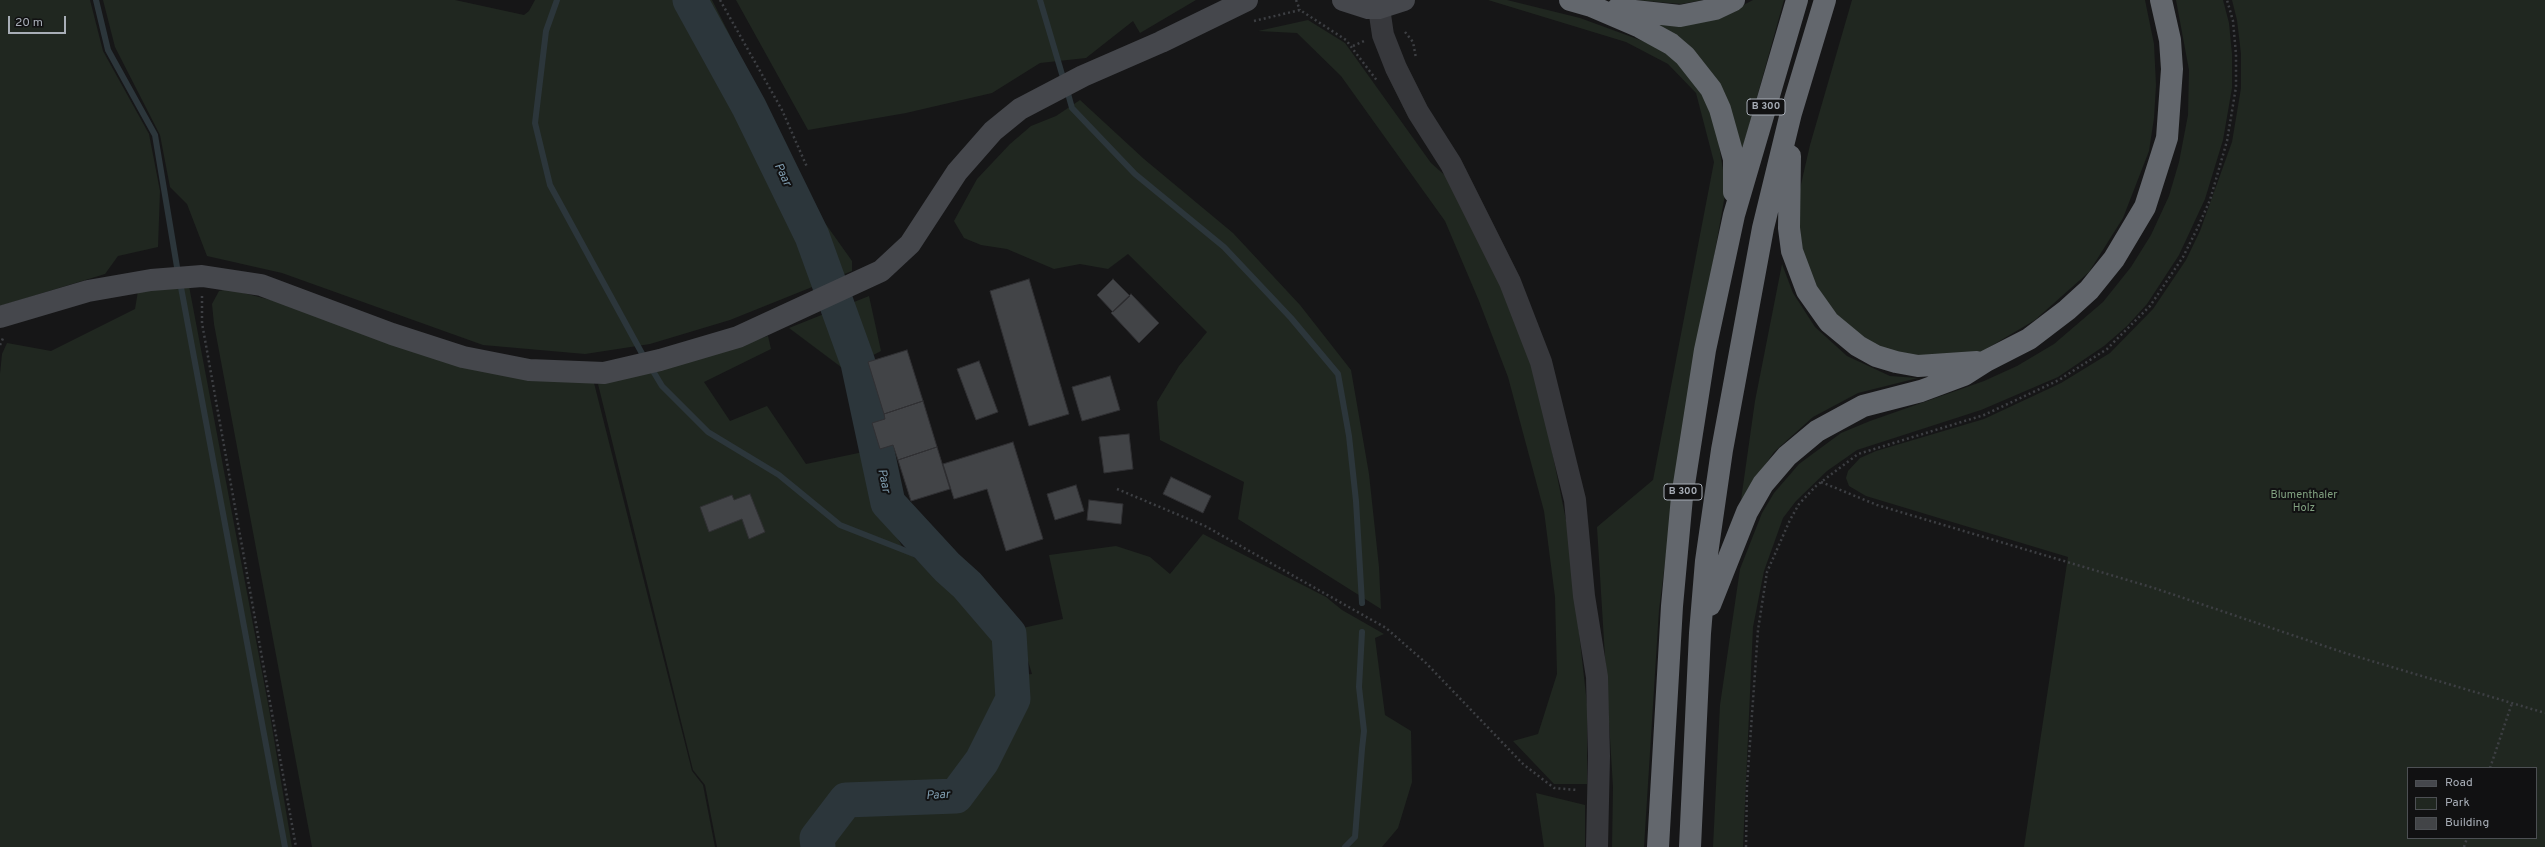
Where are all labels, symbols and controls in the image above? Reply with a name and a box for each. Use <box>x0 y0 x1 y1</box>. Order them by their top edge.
scale bar <box>10 8 68 34</box>
text: 20 m <box>15 15 43 31</box>
road number: B 300 <box>1747 99 1785 115</box>
water label: Paar <box>770 161 794 189</box>
water label: Paar <box>873 468 893 494</box>
road number: B 300 <box>1664 484 1702 500</box>
park label: Blumenthaler Holz <box>2270 489 2338 515</box>
legend <box>2407 767 2537 839</box>
text: Road <box>2445 775 2473 791</box>
water label: Paar <box>926 788 950 804</box>
text: Park <box>2445 795 2470 811</box>
text: Building <box>2445 815 2489 831</box>

